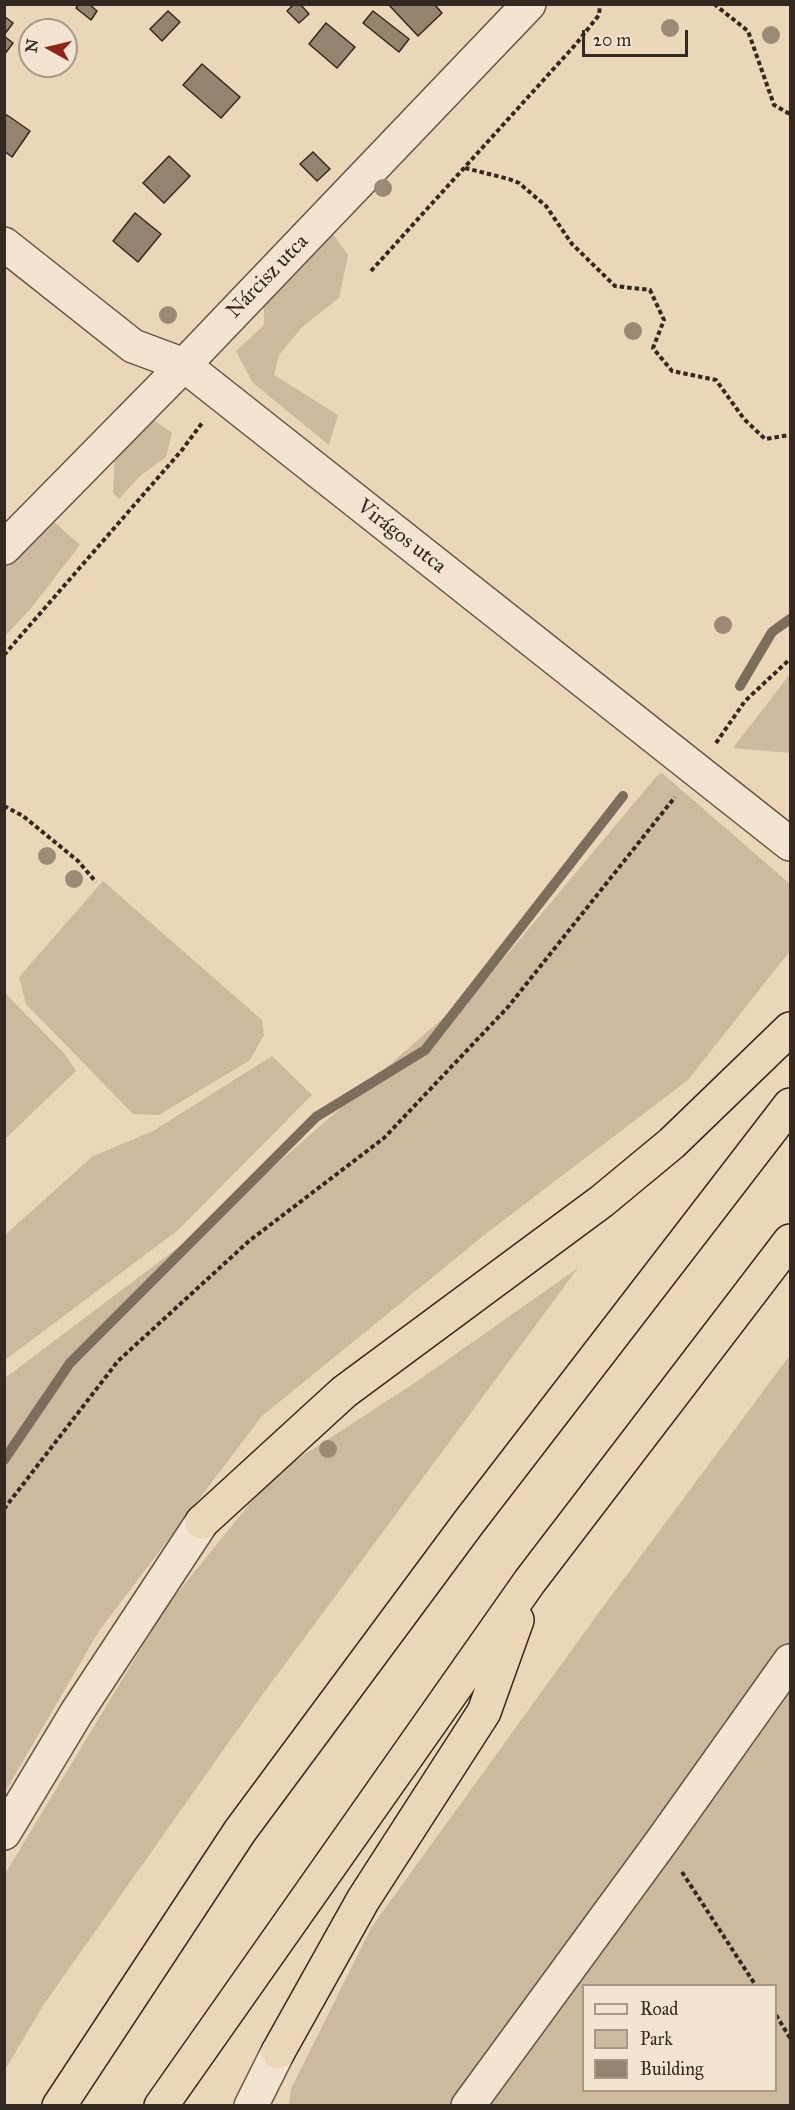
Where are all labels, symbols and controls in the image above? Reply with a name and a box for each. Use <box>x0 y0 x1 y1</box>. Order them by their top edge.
north arrow <box>18 18 78 78</box>
scale bar <box>585 18 692 56</box>
text: 20 m <box>593 29 631 51</box>
text: N <box>21 38 42 54</box>
street label: Nárcisz utca <box>222 230 314 324</box>
street label: Virágos utca <box>351 494 451 580</box>
legend <box>582 1984 777 2092</box>
text: Road <box>640 1998 678 2020</box>
text: Park <box>640 2028 673 2050</box>
text: Building <box>640 2058 703 2080</box>

